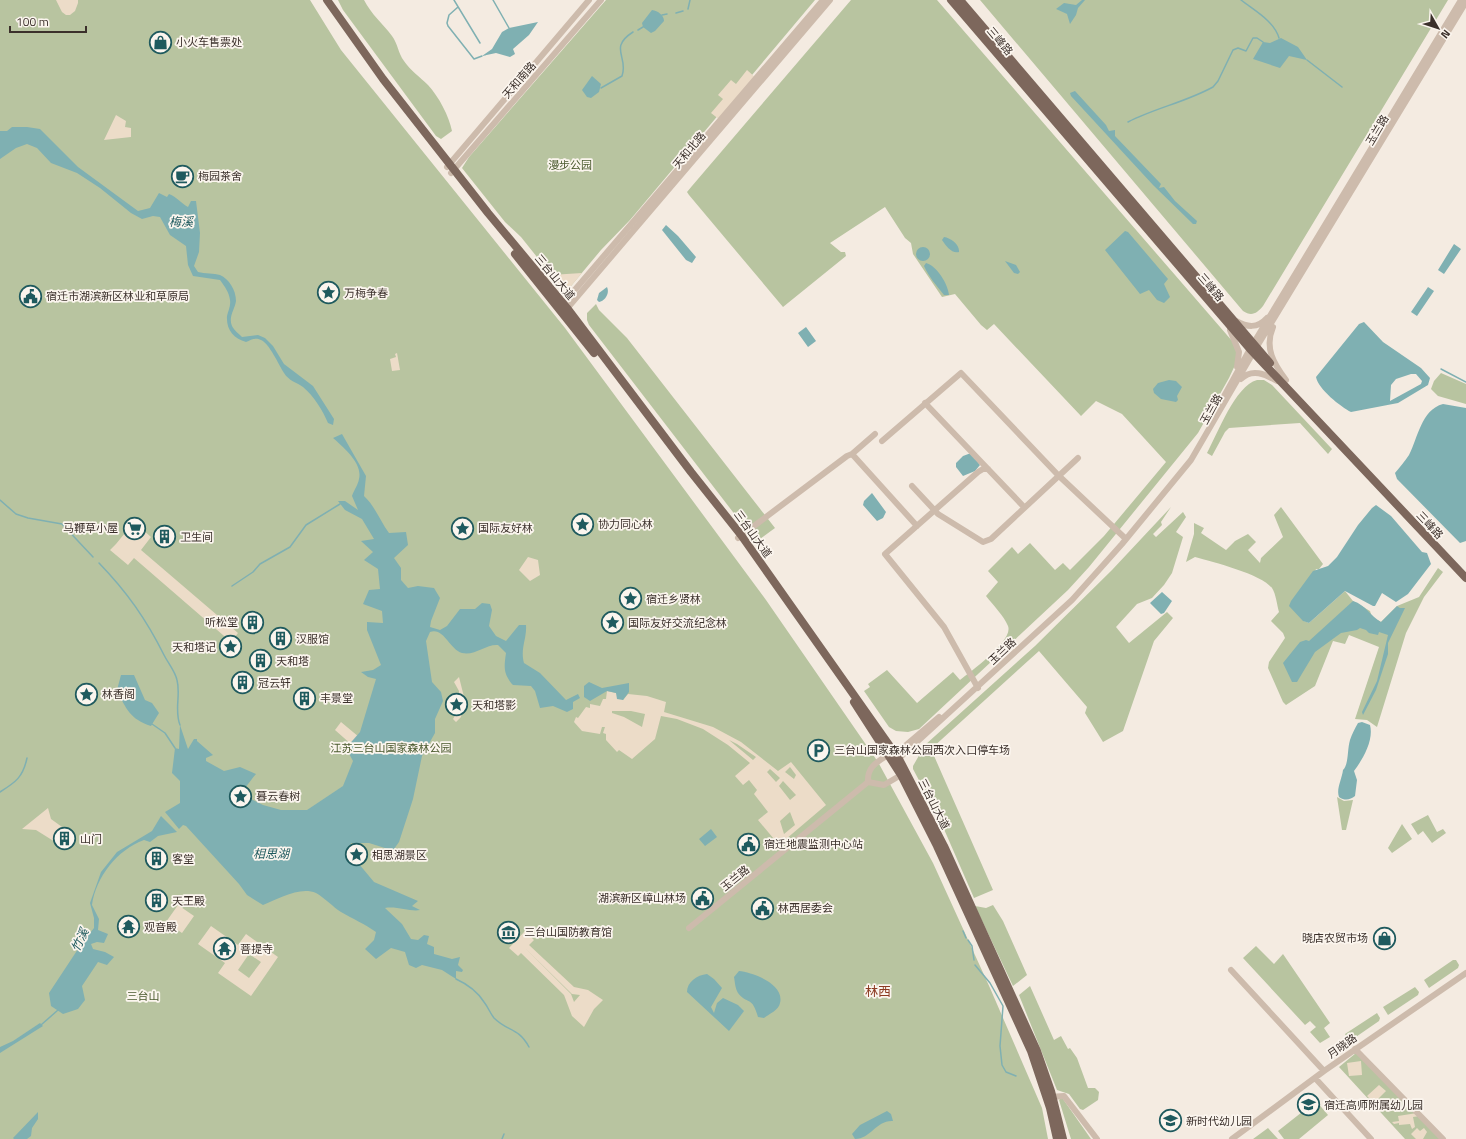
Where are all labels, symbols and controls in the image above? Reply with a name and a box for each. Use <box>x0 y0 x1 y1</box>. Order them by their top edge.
scale bar <box>10 8 86 34</box>
north arrow <box>1418 8 1458 48</box>
text: 100 m <box>16 12 49 31</box>
street label: 三峰路 <box>983 23 1017 59</box>
text: N <box>1437 26 1454 42</box>
shop icon: 小火车售票处 <box>148 29 174 55</box>
place label: 小火车售票处 <box>176 34 242 50</box>
street label: 天和南路 <box>499 58 539 102</box>
street label: 玉兰路 <box>1362 112 1392 148</box>
street label: 天和北路 <box>669 128 709 172</box>
park label: 漫步公园 <box>548 157 592 173</box>
cafe icon: 梅园茶舍 <box>169 163 195 189</box>
place label: 梅园茶舍 <box>198 168 242 184</box>
water label: 梅溪 <box>169 212 195 231</box>
street label: 三台山大道 <box>531 251 579 303</box>
street label: 三峰路 <box>1194 269 1228 305</box>
place icon: 万梅争春 <box>316 280 342 306</box>
public building icon: 宿迁市湖滨新区林业和草原局 <box>18 283 44 309</box>
place label: 万梅争春 <box>344 285 388 301</box>
place label: 宿迁市湖滨新区林业和草原局 <box>46 288 189 304</box>
street label: 玉兰路 <box>1196 391 1226 427</box>
street label: 三台山大道 <box>730 507 776 561</box>
street label: 三峰路 <box>1413 507 1447 543</box>
place icon: 协力同心林 <box>569 511 595 537</box>
supermarket icon: 马鞭草小屋 <box>121 515 147 541</box>
place icon: 国际友好林 <box>450 515 476 541</box>
place label: 协力同心林 <box>598 516 653 532</box>
place label: 马鞭草小屋 <box>63 520 118 536</box>
place label: 国际友好林 <box>478 520 533 536</box>
building icon: 卫生间 <box>151 524 177 550</box>
place label: 卫生间 <box>180 529 213 545</box>
place icon: 宿迁乡贤林 <box>617 586 643 612</box>
place label: 宿迁乡贤林 <box>646 591 701 607</box>
building icon: 听松堂 <box>240 609 266 635</box>
place icon: 国际友好交流纪念林 <box>599 610 625 636</box>
place label: 听松堂 <box>205 614 238 630</box>
place label: 国际友好交流纪念林 <box>628 615 727 631</box>
building icon: 汉服馆 <box>267 626 293 652</box>
place label: 汉服馆 <box>296 631 329 647</box>
place icon: 天和塔记 <box>218 634 244 660</box>
street label: 玉兰路 <box>984 634 1020 668</box>
place label: 天和塔记 <box>172 639 216 655</box>
building icon: 天和塔 <box>248 648 274 674</box>
place label: 天和塔 <box>276 653 309 669</box>
building icon: 冠云轩 <box>229 670 255 696</box>
place label: 冠云轩 <box>258 675 291 691</box>
place icon: 林香阁 <box>74 681 100 707</box>
building icon: 丰景堂 <box>292 685 318 711</box>
place label: 林香阁 <box>102 686 135 702</box>
place label: 丰景堂 <box>320 690 353 706</box>
place icon: 天和塔影 <box>443 692 469 718</box>
place label: 天和塔影 <box>472 697 516 713</box>
parking icon: 三台山国家森林公园西次入口停车场 <box>805 737 831 763</box>
park label: 江苏三台山国家森林公园 <box>331 740 452 756</box>
place label: 三台山国家森林公园西次入口停车场 <box>834 742 1010 758</box>
street label: 三台山大道 <box>914 776 954 832</box>
place icon: 暮云春树 <box>228 783 254 809</box>
place label: 暮云春树 <box>256 788 300 804</box>
building icon: 山门 <box>52 826 78 852</box>
place label: 山门 <box>80 831 102 847</box>
public building icon: 宿迁地震监测中心站 <box>735 831 761 857</box>
place label: 宿迁地震监测中心站 <box>764 836 863 852</box>
place icon: 相思湖景区 <box>344 842 370 868</box>
water label: 相思湖 <box>253 844 291 863</box>
building icon: 客堂 <box>144 846 170 872</box>
place label: 相思湖景区 <box>372 847 427 863</box>
place label: 客堂 <box>172 851 194 867</box>
street label: 玉兰路 <box>717 861 753 895</box>
public building icon: 湖滨新区嶂山林场 <box>689 885 715 911</box>
building icon: 天王殿 <box>143 888 169 914</box>
place label: 湖滨新区嶂山林场 <box>598 890 686 906</box>
place label: 天王殿 <box>172 893 205 909</box>
public building icon: 林西居委会 <box>750 895 776 921</box>
place label: 林西居委会 <box>778 900 833 916</box>
temple icon: 观音殿 <box>116 914 142 940</box>
place label: 观音殿 <box>144 919 177 935</box>
museum icon: 三台山国防教育馆 <box>495 919 521 945</box>
water label: 竹溪 <box>66 923 94 955</box>
place label: 三台山国防教育馆 <box>524 924 612 940</box>
shop icon: 晓店农贸市场 <box>1371 925 1397 951</box>
place label: 晓店农贸市场 <box>1302 930 1368 946</box>
temple icon: 菩提寺 <box>211 936 237 962</box>
place label: 菩提寺 <box>240 941 273 957</box>
district label: 林西 <box>865 981 891 1001</box>
park label: 三台山 <box>127 988 160 1004</box>
street label: 月晓路 <box>1324 1030 1360 1062</box>
school or university icon: 宿迁高师附属幼儿园 <box>1295 1092 1321 1118</box>
place label: 宿迁高师附属幼儿园 <box>1324 1097 1423 1113</box>
school or university icon: 新时代幼儿园 <box>1157 1108 1183 1134</box>
place label: 新时代幼儿园 <box>1186 1113 1252 1129</box>

